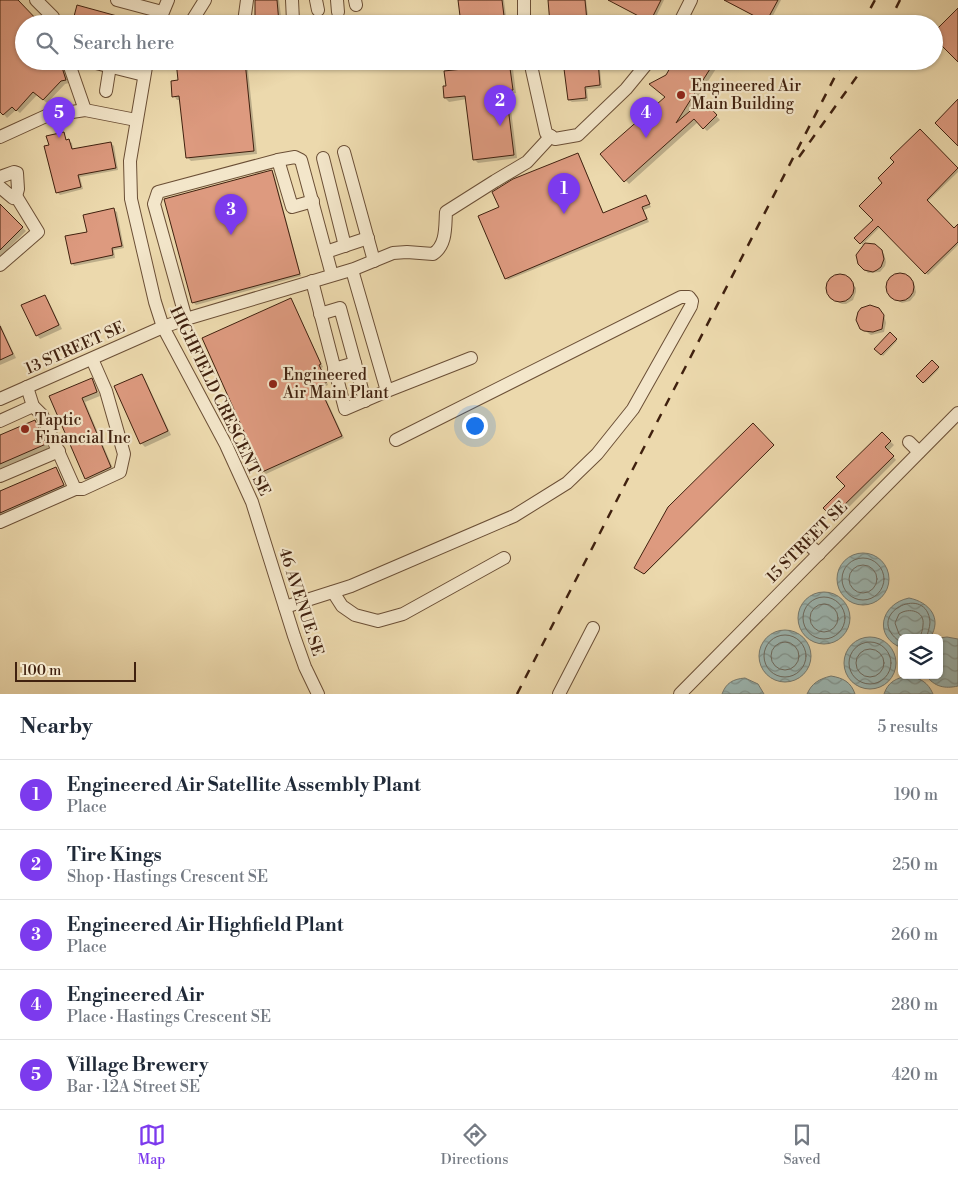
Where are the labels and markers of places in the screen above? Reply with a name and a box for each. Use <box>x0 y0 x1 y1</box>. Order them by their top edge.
place label: Engineered Air Main Building <box>691 76 801 114</box>
pin: 2 <box>484 85 516 126</box>
marker: Engineered Air Main Building <box>675 89 687 101</box>
pin: 5 <box>43 97 75 138</box>
pin: 4 <box>630 97 662 138</box>
pin: 1 <box>548 173 580 214</box>
pin: 3 <box>215 194 247 235</box>
place label: Engineered Air Main Plant <box>282 365 389 403</box>
marker: Engineered Air Main Plant <box>267 378 279 390</box>
place label: Taptic Financial Inc <box>35 410 131 448</box>
marker: Taptic Financial Inc <box>19 423 31 435</box>

